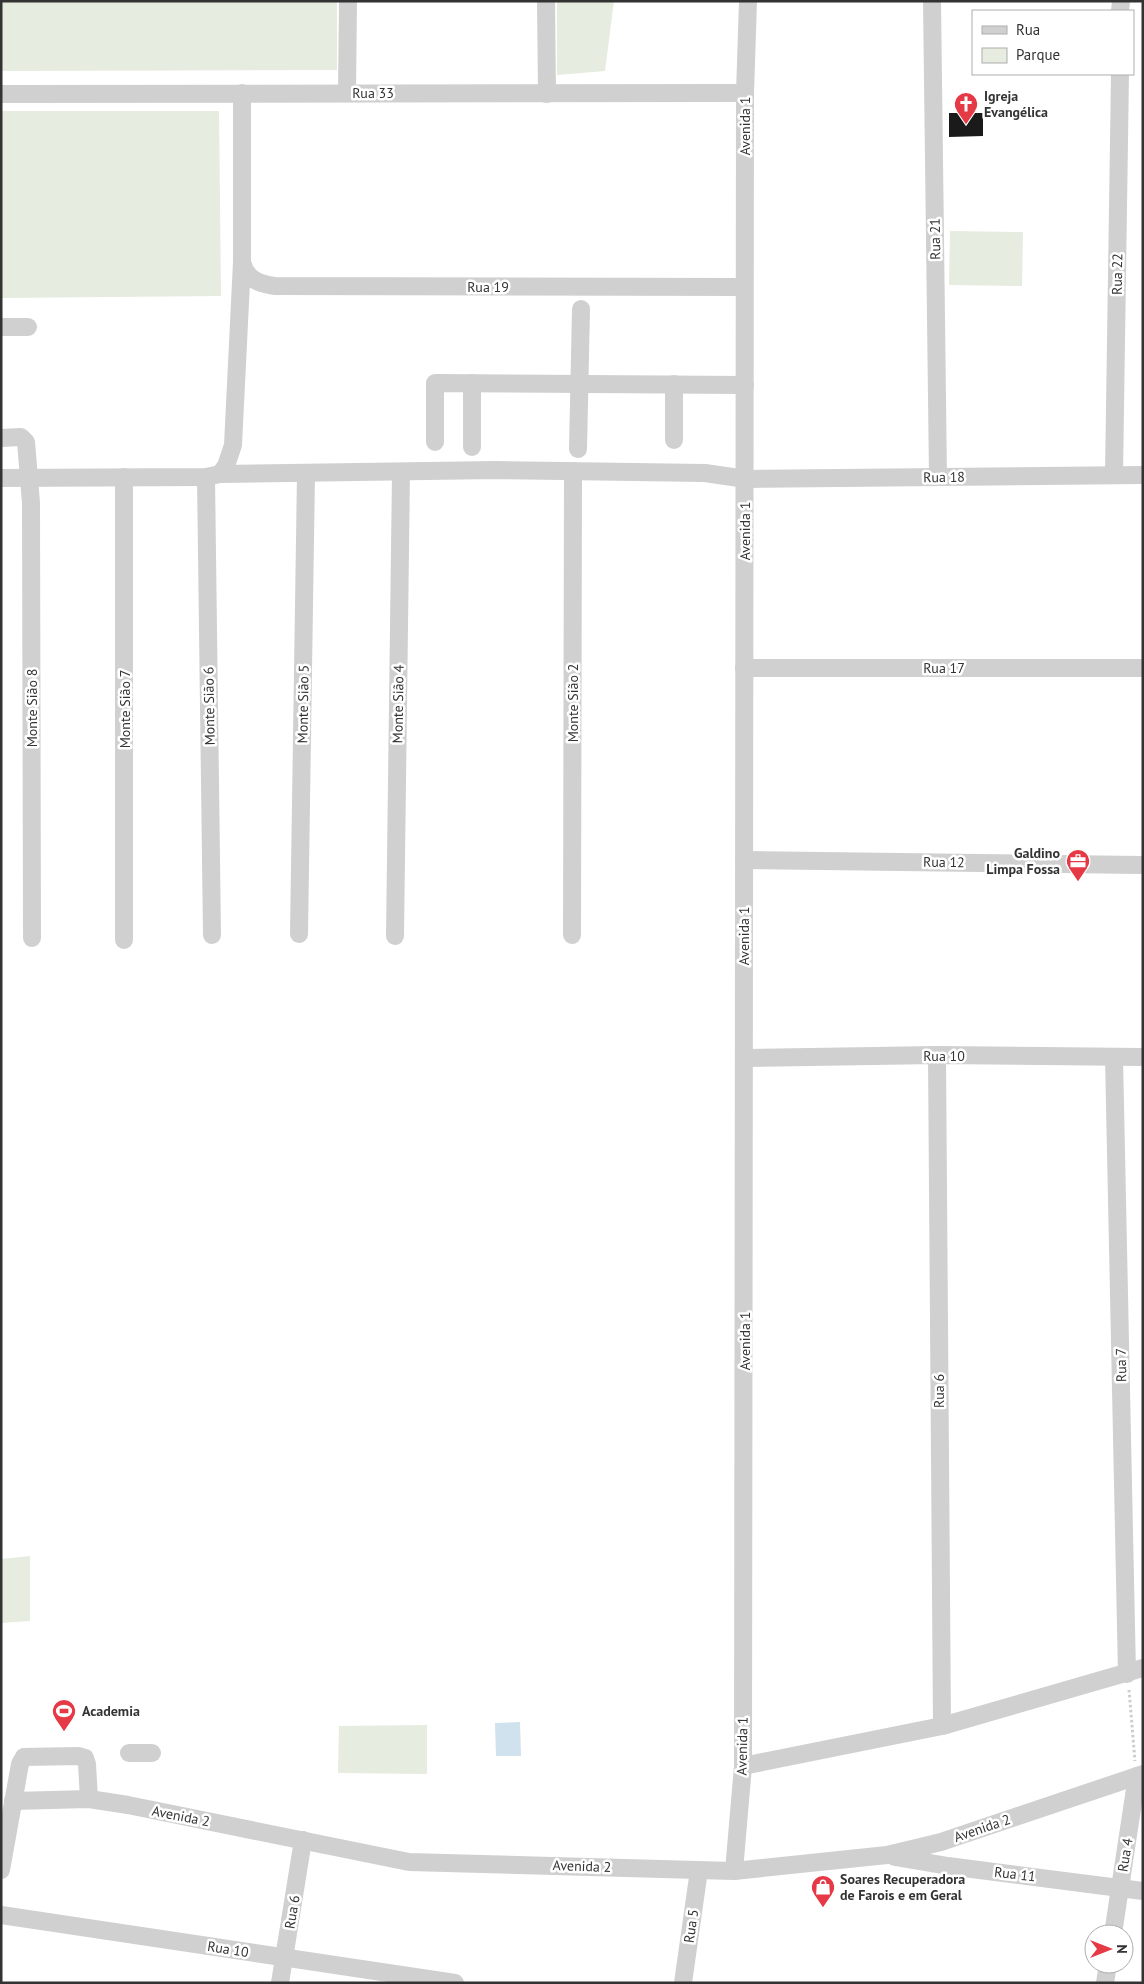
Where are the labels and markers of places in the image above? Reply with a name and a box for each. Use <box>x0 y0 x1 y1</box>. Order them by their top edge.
place label: Igreja Evangélica <box>984 87 1048 121</box>
church icon: Igreja Evangélica <box>953 91 979 125</box>
place label: Galdino Limpa Fossa <box>986 844 1060 878</box>
office icon: Galdino Limpa Fossa <box>1065 848 1091 882</box>
sports icon: Academia <box>51 1698 77 1732</box>
place label: Academia <box>82 1702 140 1720</box>
place label: Soares Recuperadora de Farois e em Geral <box>840 1870 965 1904</box>
shop icon: Soares Recuperadora de Farois e em Geral <box>810 1874 836 1908</box>

